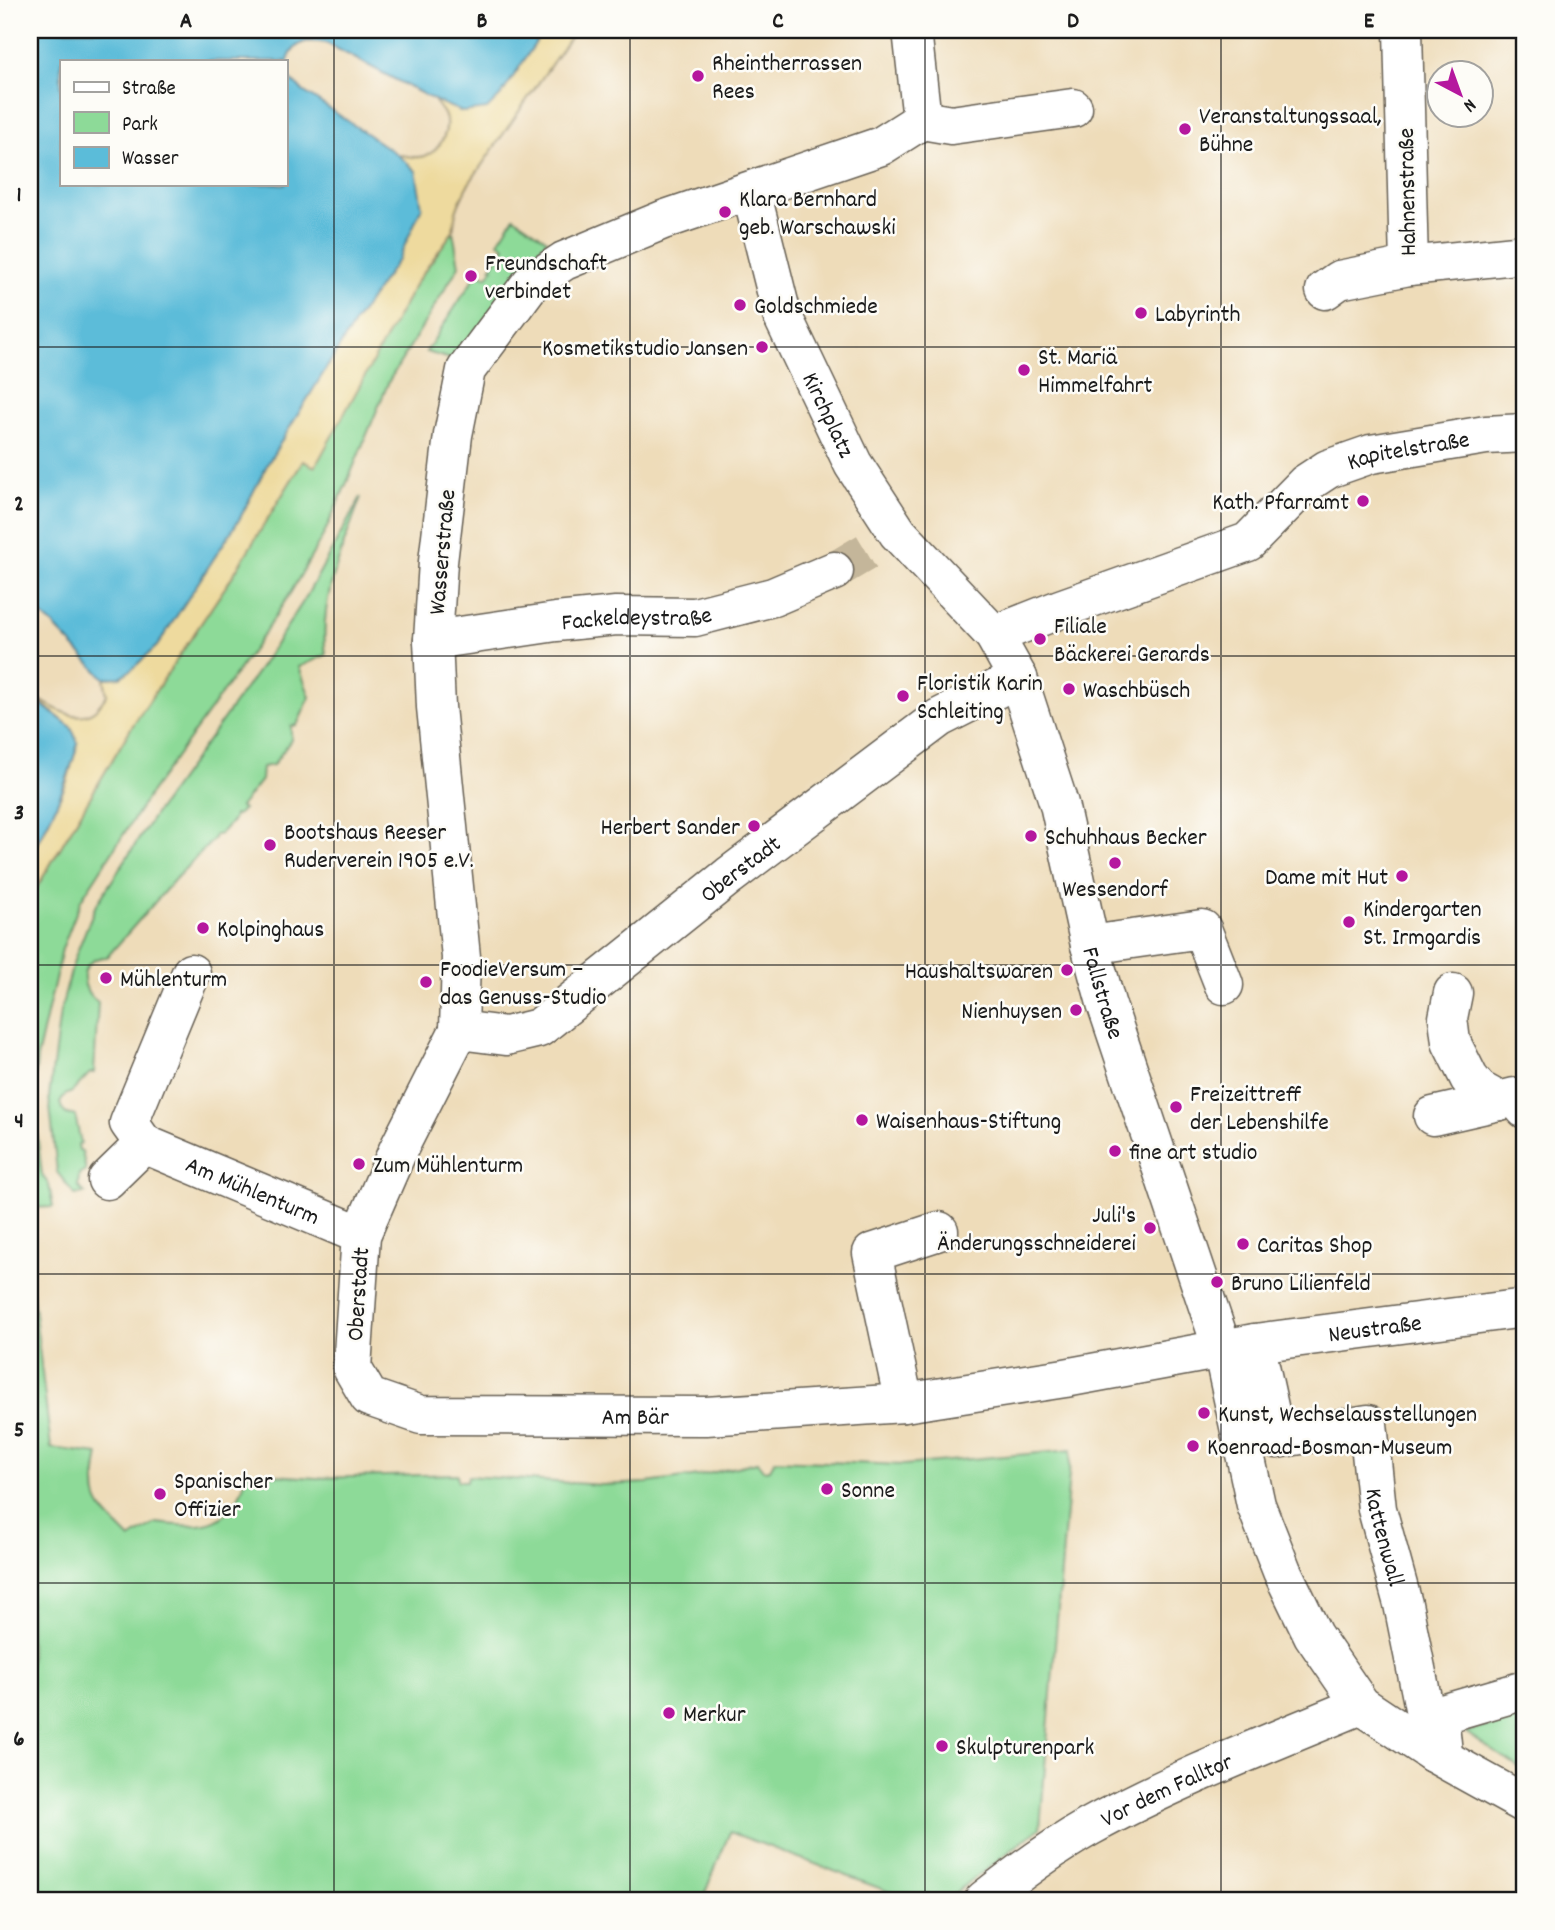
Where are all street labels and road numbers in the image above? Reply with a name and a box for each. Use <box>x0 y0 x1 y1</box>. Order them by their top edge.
street label: Hahnenstraße <box>1391 127 1427 256</box>
street label: Kirchplatz <box>792 367 862 464</box>
street label: Kapitelstraße <box>1343 424 1472 481</box>
street label: Wasserstraße <box>422 488 466 616</box>
street label: Fackeldeystraße <box>560 599 716 641</box>
street label: Oberstadt <box>694 828 789 913</box>
street label: Fallstraße <box>1071 943 1131 1044</box>
street label: Am Mühlenturm <box>180 1149 324 1236</box>
street label: Oberstadt <box>340 1246 380 1342</box>
street label: Neustraße <box>1326 1308 1424 1353</box>
street label: Am Bär <box>602 1402 669 1436</box>
street label: Kattenwall <box>1355 1487 1411 1591</box>
street label: Vor dem Falltor <box>1095 1746 1239 1838</box>

